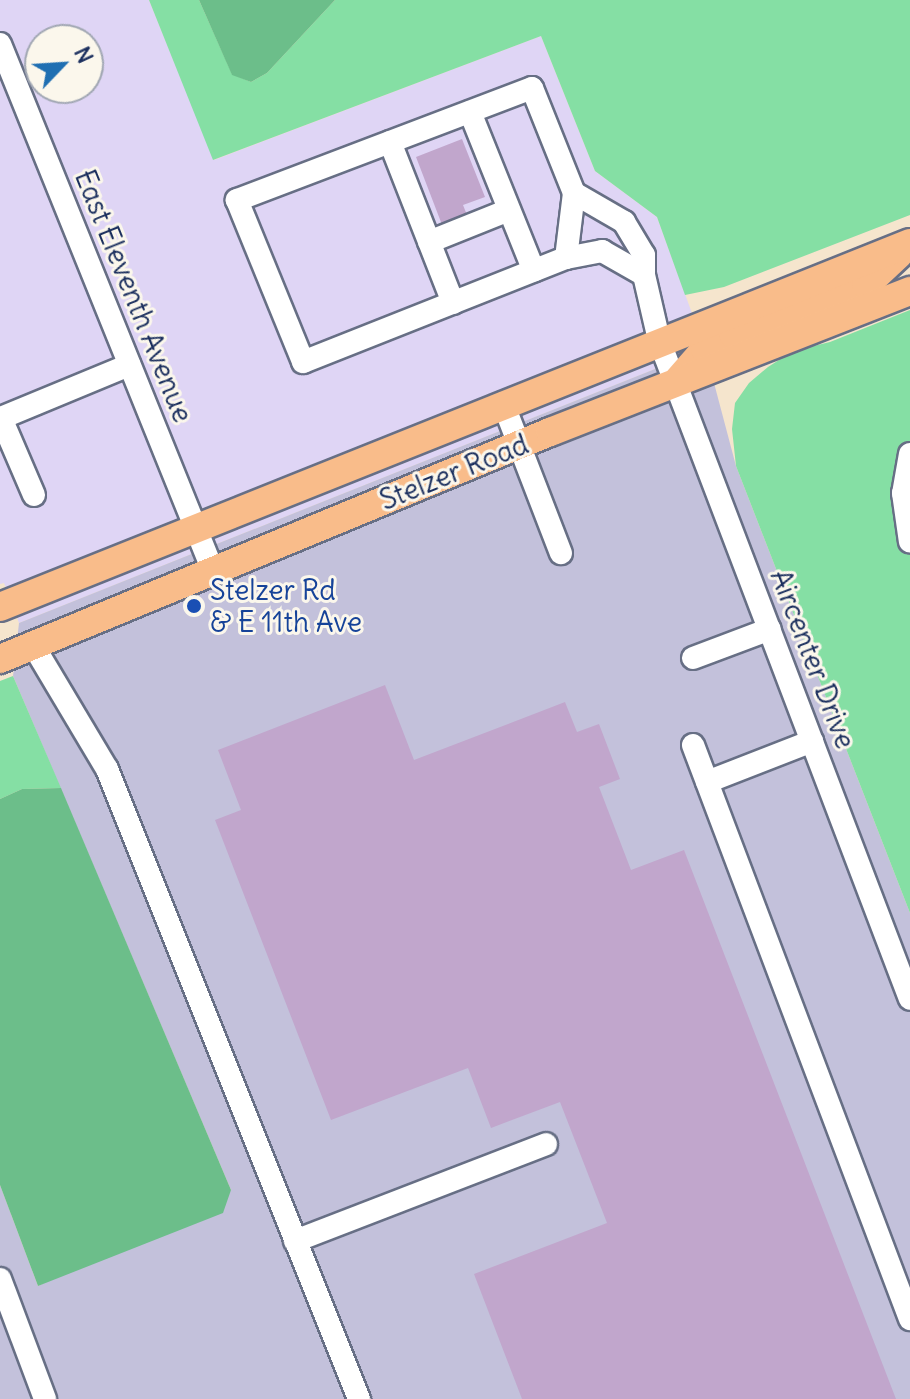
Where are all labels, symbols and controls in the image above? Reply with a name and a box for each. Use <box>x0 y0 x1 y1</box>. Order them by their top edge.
north arrow <box>24 24 104 104</box>
text: N <box>68 42 100 68</box>
street label: East Eleventh Avenue <box>68 165 200 427</box>
street label: Stelzer Road <box>375 427 533 517</box>
street label: Aircenter Drive <box>763 565 863 753</box>
place label: Stelzer Rd & E 11th Ave <box>210 573 362 639</box>
marker: Stelzer Rd & E 11th Ave <box>185 597 203 615</box>

